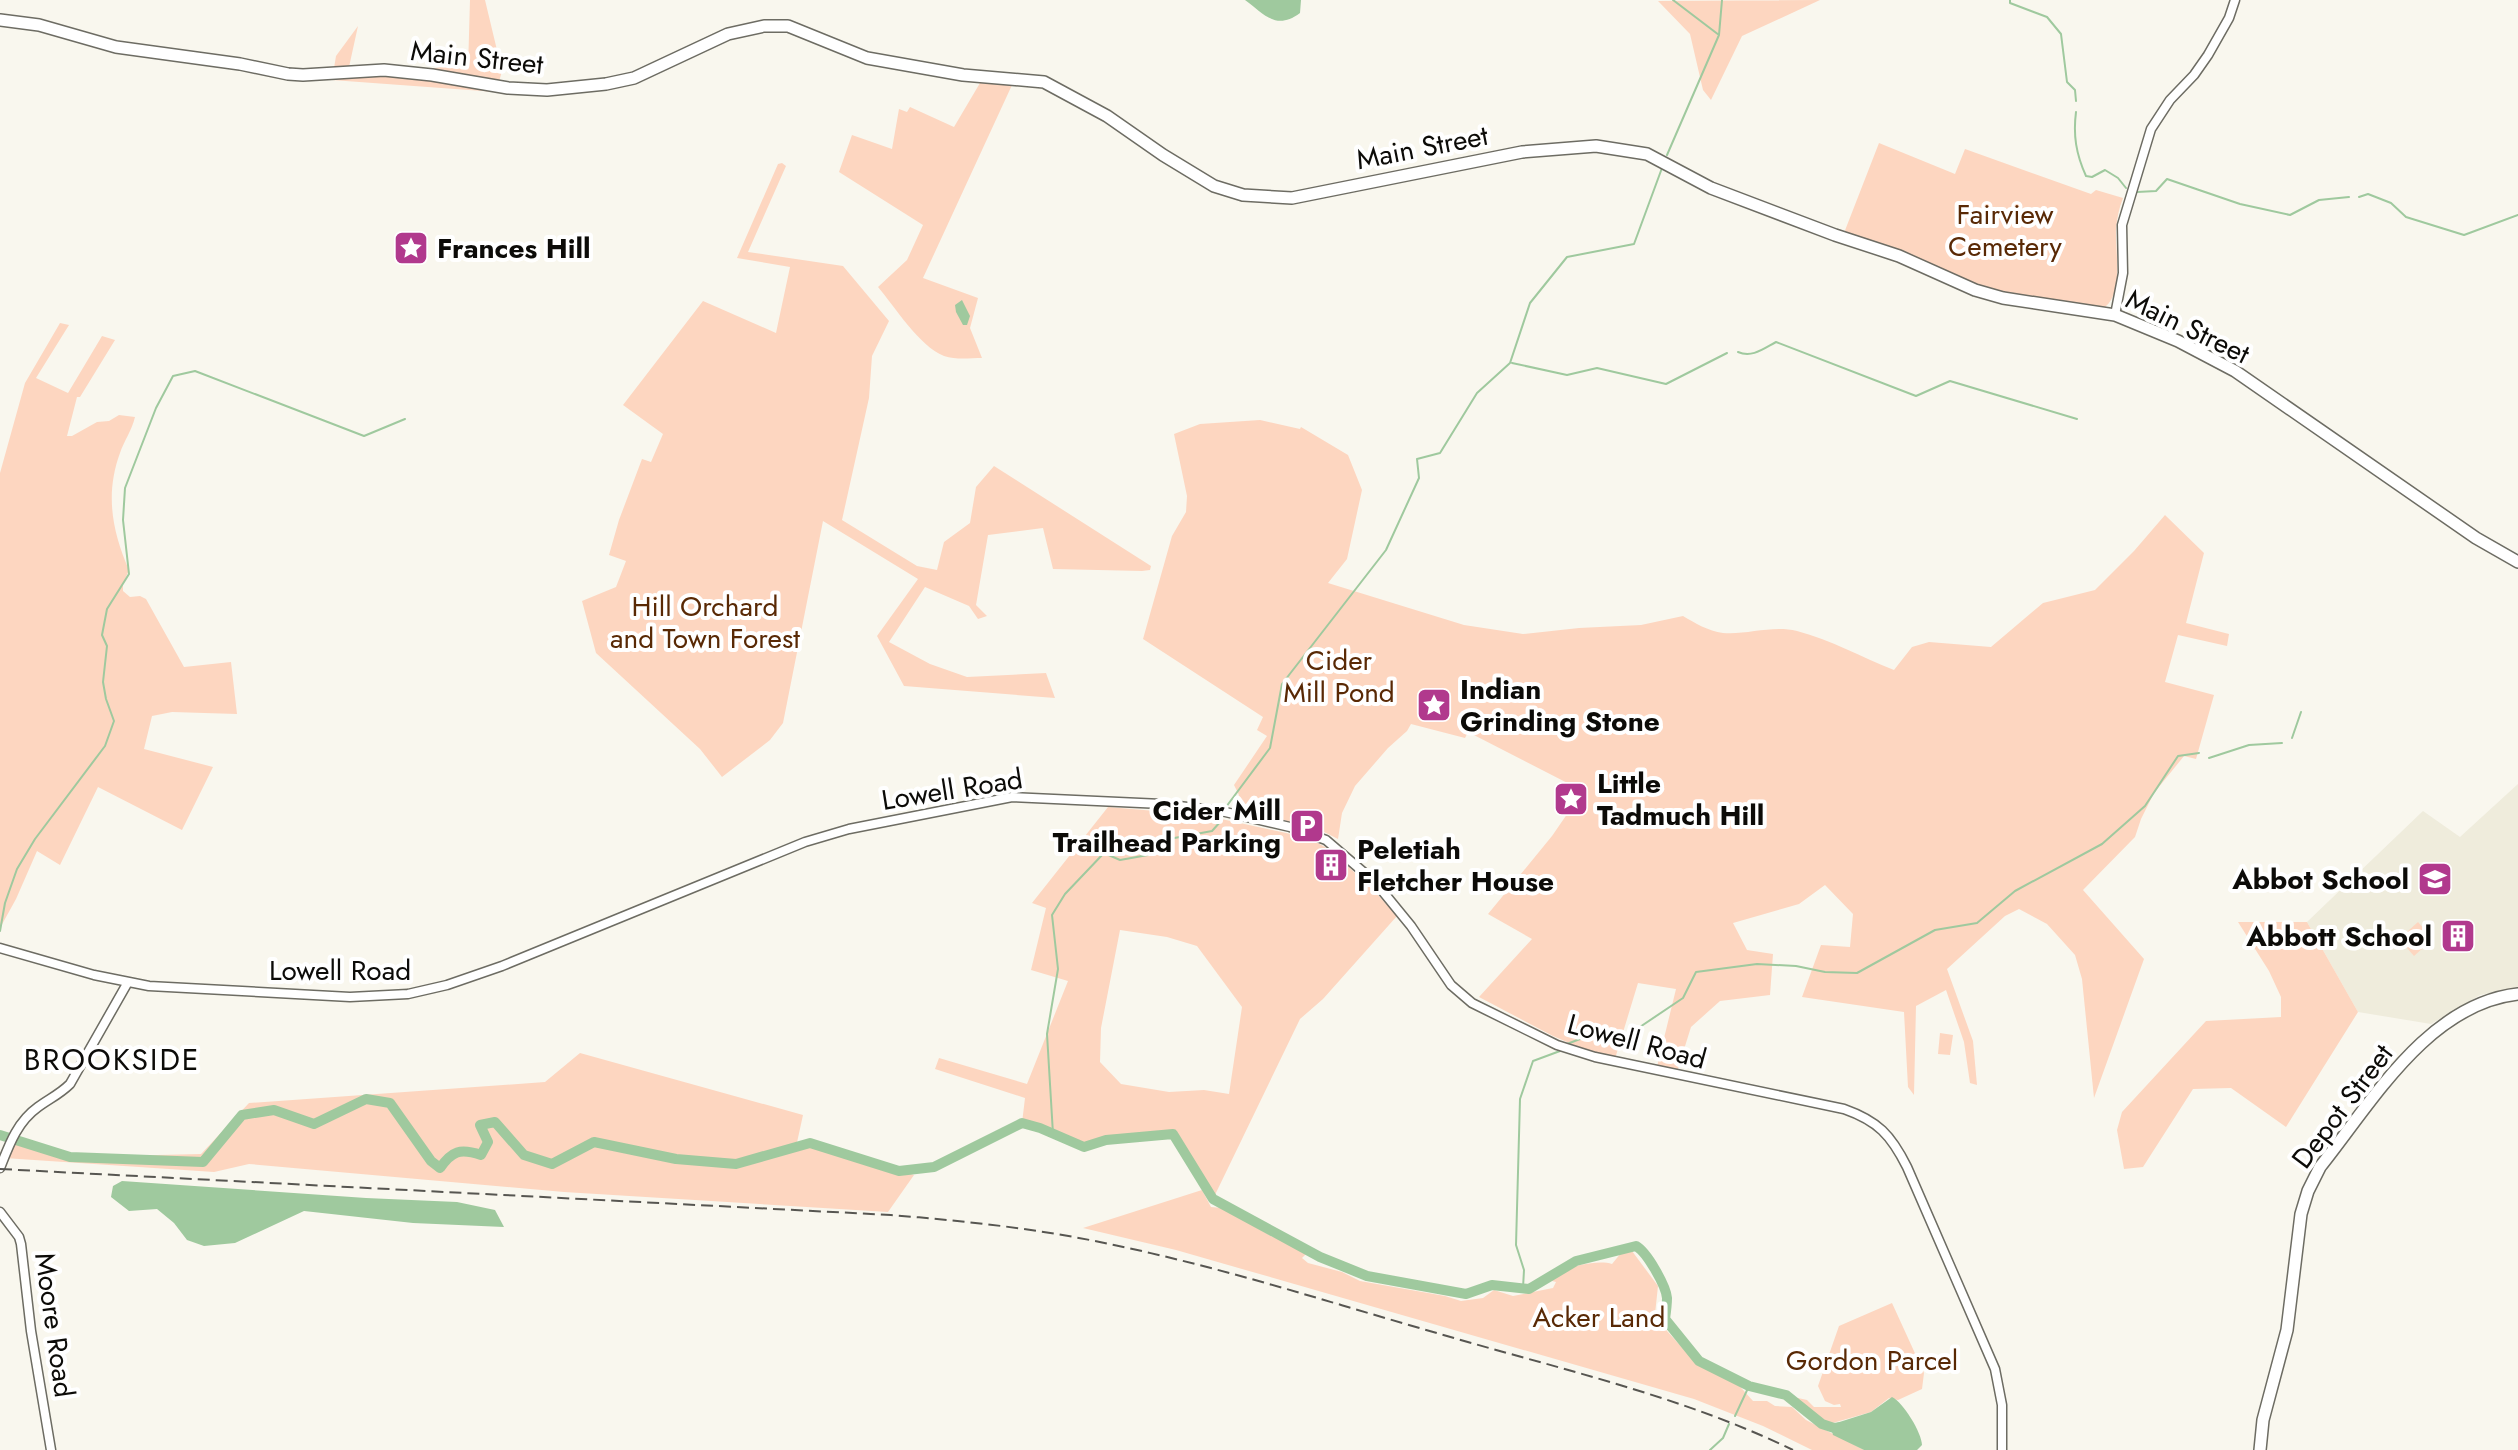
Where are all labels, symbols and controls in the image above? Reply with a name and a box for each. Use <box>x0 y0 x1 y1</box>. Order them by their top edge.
street label: Main Street <box>408 30 546 85</box>
street label: Main Street <box>1353 115 1492 180</box>
park label: Fairview Cemetery <box>1948 194 2063 267</box>
place label: Frances Hill <box>437 228 591 269</box>
place icon: Frances Hill <box>392 229 430 267</box>
street label: Main Street <box>2119 279 2257 374</box>
park label: Hill Orchard and Town Forest <box>610 586 800 659</box>
park label: Cider Mill Pond <box>1283 640 1395 713</box>
place label: Indian Grinding Stone <box>1460 669 1660 742</box>
place icon: Indian Grinding Stone <box>1415 686 1453 724</box>
street label: Lowell Road <box>879 758 1026 821</box>
place label: Little Tadmuch Hill <box>1597 763 1764 836</box>
place icon: Little Tadmuch Hill <box>1552 780 1590 818</box>
place label: Cider Mill Trailhead Parking <box>1053 790 1281 863</box>
parking icon: Cider Mill Trailhead Parking <box>1288 807 1326 845</box>
place label: Peletiah Fletcher House <box>1357 829 1554 902</box>
building icon: Peletiah Fletcher House <box>1312 846 1350 884</box>
place label: Abbot School <box>2231 859 2409 900</box>
school or university icon: Abbot School <box>2416 860 2454 898</box>
place label: Abbott School <box>2245 916 2432 957</box>
building icon: Abbott School <box>2439 917 2477 955</box>
street label: Lowell Road <box>269 950 411 991</box>
street label: Lowell Road <box>1563 1003 1711 1080</box>
street label: Depot Street <box>2282 1035 2403 1177</box>
district label: BROOKSIDE <box>24 1038 200 1081</box>
street label: Moore Road <box>24 1250 85 1400</box>
park label: Acker Land <box>1533 1297 1665 1338</box>
park label: Gordon Parcel <box>1786 1340 1958 1381</box>

